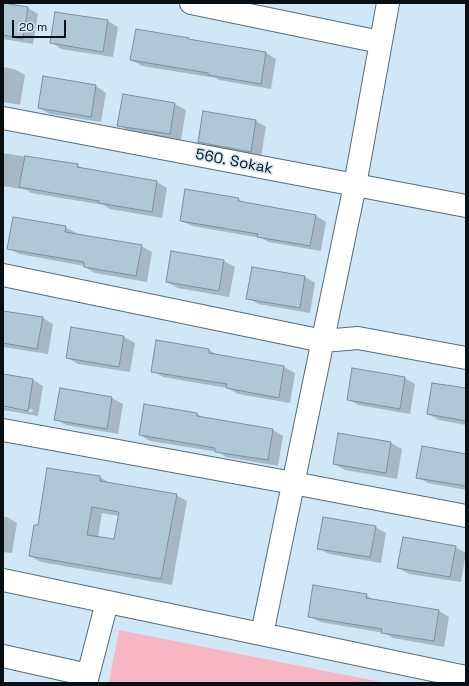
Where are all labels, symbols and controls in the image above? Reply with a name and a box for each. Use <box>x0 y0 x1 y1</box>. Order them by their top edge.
scale bar <box>14 12 68 38</box>
text: 20 m <box>19 19 47 35</box>
street label: 560. Sokak <box>194 146 274 178</box>

